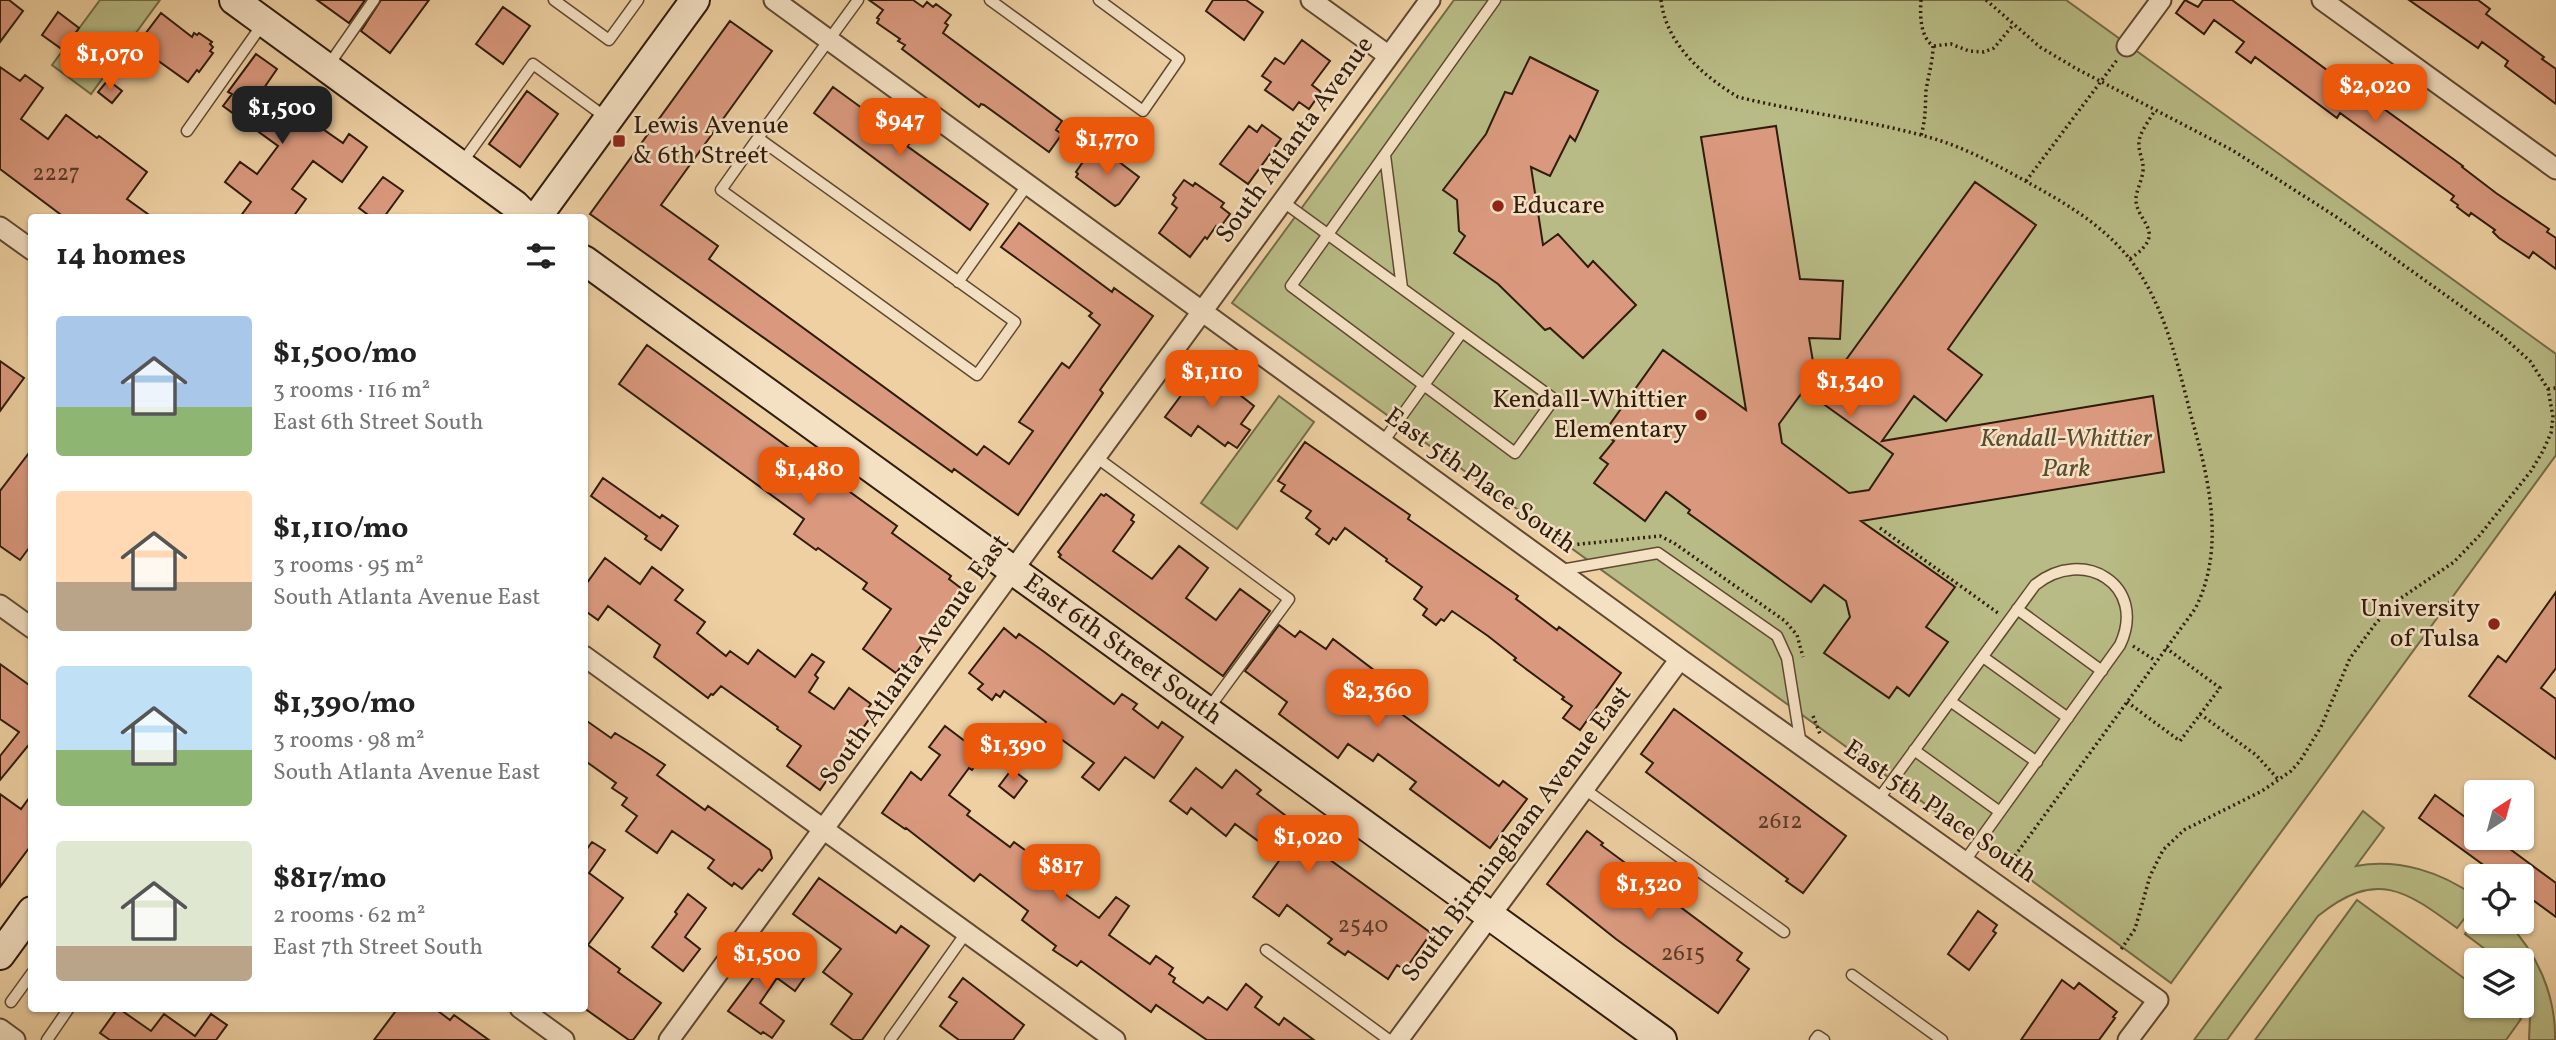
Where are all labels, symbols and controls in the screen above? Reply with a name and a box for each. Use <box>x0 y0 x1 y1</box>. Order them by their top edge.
street label: South Atlanta Avenue <box>1207 29 1383 251</box>
pin: $1,070 <box>53 32 167 92</box>
text: $1,070 <box>76 39 144 71</box>
pin: $2,020 <box>2318 64 2432 124</box>
text: $2,020 <box>2339 71 2411 103</box>
pin: $1,500 <box>225 86 339 146</box>
text: $1,500 <box>248 93 316 125</box>
pin: $947 <box>859 99 941 158</box>
text: $947 <box>875 105 925 137</box>
place label: Lewis Avenue & 6th Street <box>633 108 789 174</box>
pin: $1,770 <box>1050 118 1164 177</box>
text: $1,770 <box>1075 124 1139 156</box>
marker: Lewis Avenue & 6th Street <box>611 133 627 149</box>
house number: 2227 <box>32 158 80 190</box>
place label: Educare <box>1512 188 1605 224</box>
marker: Educare <box>1490 198 1506 214</box>
text: 14 homes <box>56 235 186 277</box>
icon: filters <box>522 237 560 275</box>
text: $1,500/mo <box>273 333 417 375</box>
icon: home <box>112 344 196 428</box>
pin: $1,110 <box>1155 350 1269 410</box>
text: $1,110 <box>1181 357 1243 389</box>
pin: $1,340 <box>1793 360 1907 419</box>
text: $1,340 <box>1816 366 1884 398</box>
text: 3 rooms · 116 m² <box>273 375 430 407</box>
place label: Kendall-Whittier Elementary <box>1492 382 1687 448</box>
street label: East 5th Place South <box>1377 399 1583 563</box>
text: East 6th Street South <box>273 407 483 439</box>
marker: Kendall-Whittier Elementary <box>1693 407 1709 423</box>
park label: Kendall-Whittier Park <box>1980 421 2153 487</box>
pin: $1,480 <box>752 448 866 507</box>
text: $1,480 <box>774 454 844 486</box>
text: $1,110/mo <box>273 508 408 550</box>
icon: home <box>112 519 196 603</box>
street label: South Atlanta Avenue East <box>812 527 1018 793</box>
text: 3 rooms · 95 m² <box>273 550 424 582</box>
street label: East 6th Street South <box>1016 565 1230 734</box>
text: South Atlanta Avenue East <box>273 582 540 614</box>
place label: University of Tulsa <box>2360 591 2480 657</box>
marker: University of Tulsa <box>2486 616 2502 632</box>
pin: $2,360 <box>1320 670 1434 729</box>
text: $2,360 <box>1342 676 1412 708</box>
street label: South Birmingham Avenue East <box>1393 678 1641 990</box>
text: $1,390/mo <box>273 683 415 725</box>
icon: home <box>112 694 196 778</box>
pin: $1,390 <box>956 724 1070 783</box>
text: 3 rooms · 98 m² <box>273 725 425 757</box>
text: $1,390 <box>980 730 1046 762</box>
street label: East 5th Place South <box>1836 732 2044 892</box>
text: South Atlanta Avenue East <box>273 757 540 789</box>
north arrow <box>2464 780 2534 850</box>
map controls <box>2464 780 2534 1018</box>
house number: 2612 <box>1757 806 1803 838</box>
pin: $1,020 <box>1251 816 1365 875</box>
text: $1,020 <box>1274 822 1342 854</box>
pin: $817 <box>1020 844 1102 904</box>
text: $817 <box>1038 851 1084 883</box>
text: $817/mo <box>273 858 386 900</box>
pin: $1,320 <box>1592 862 1706 922</box>
button: locate <box>2464 864 2534 934</box>
icon: home <box>112 869 196 953</box>
text: $1,320 <box>1616 869 1682 901</box>
text: 2 rooms · 62 m² <box>273 900 425 932</box>
house number: 2540 <box>1338 910 1388 942</box>
text: East 7th Street South <box>273 932 483 964</box>
pin: $1,500 <box>710 932 824 992</box>
house number: 2615 <box>1661 938 1705 970</box>
text: $1,500 <box>733 939 801 971</box>
button: layers <box>2464 948 2534 1018</box>

